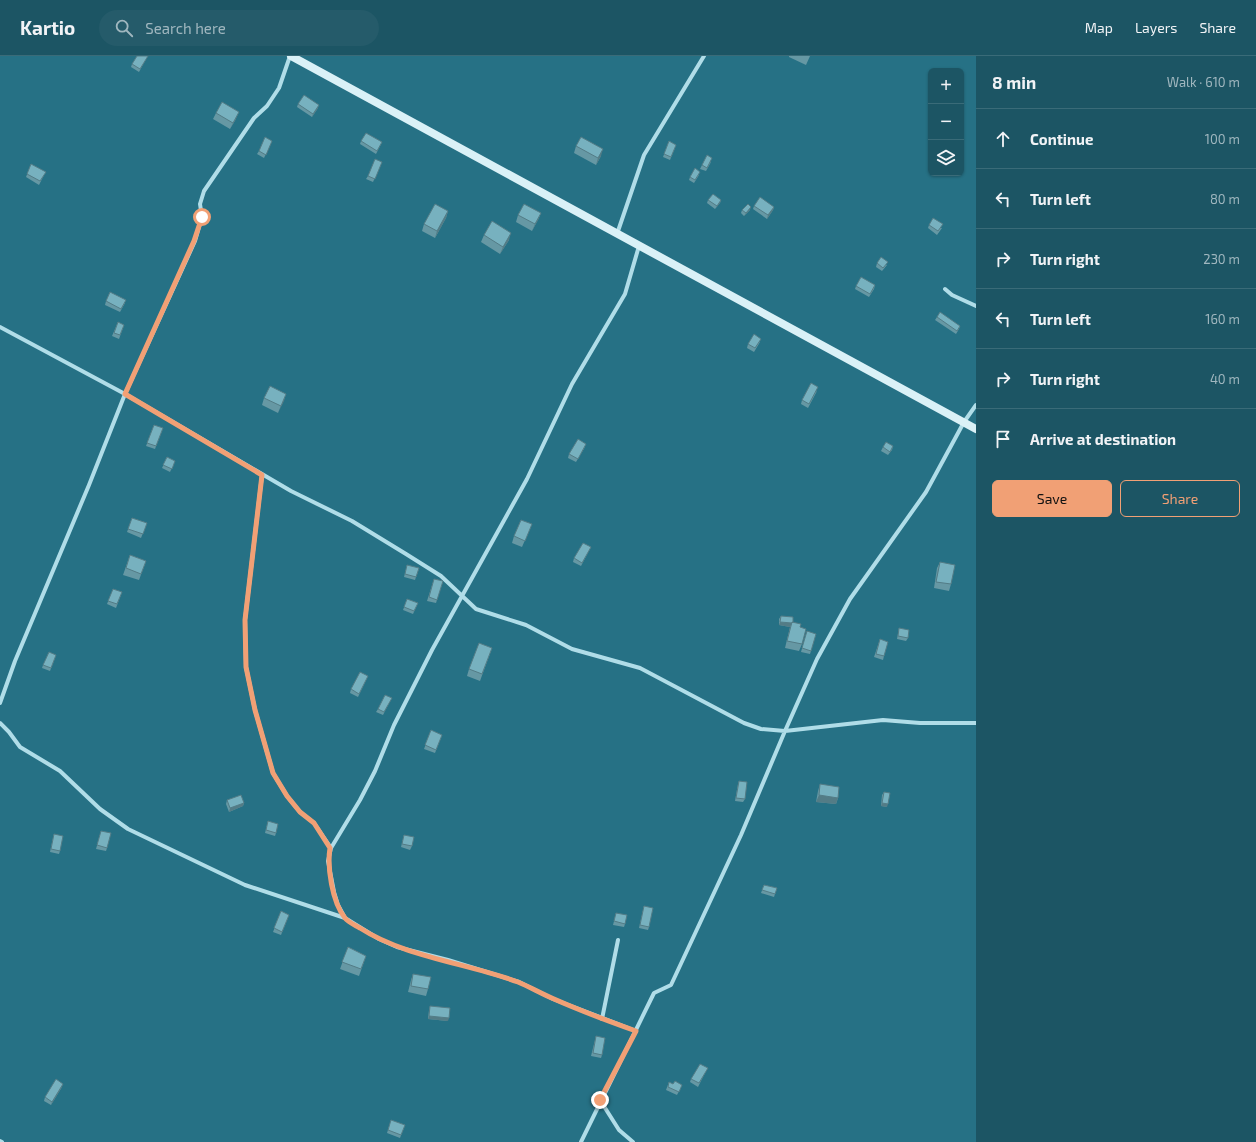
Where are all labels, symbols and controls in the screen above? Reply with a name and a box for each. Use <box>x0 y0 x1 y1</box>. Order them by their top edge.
search box <box>99 10 379 46</box>
text: Kartio <box>20 16 75 39</box>
icon: search <box>113 17 135 39</box>
text: Search here <box>145 19 226 37</box>
text: Map <box>1085 19 1113 36</box>
text: Layers <box>1135 19 1177 36</box>
text: Share <box>1199 19 1236 36</box>
map controls <box>928 68 964 176</box>
button: + <box>928 68 964 104</box>
text: 8 min <box>992 72 1036 92</box>
text: Walk · 610 m <box>1167 74 1240 90</box>
button: − <box>928 104 964 140</box>
icon: ahead <box>992 128 1014 150</box>
text: Continue <box>1030 130 1093 148</box>
text: 100 m <box>1205 131 1240 147</box>
button: layers <box>928 140 964 176</box>
icon: left <box>992 188 1014 210</box>
text: Turn left <box>1030 190 1091 208</box>
text: 80 m <box>1210 191 1240 207</box>
route start <box>193 208 211 226</box>
icon: right <box>992 248 1014 270</box>
text: Turn right <box>1030 250 1100 268</box>
text: 230 m <box>1203 251 1240 267</box>
icon: left <box>992 308 1014 330</box>
text: Turn left <box>1030 310 1091 328</box>
text: 160 m <box>1205 311 1240 327</box>
icon: right <box>992 368 1014 390</box>
text: Turn right <box>1030 370 1100 388</box>
text: 40 m <box>1210 371 1240 387</box>
icon: arrive <box>992 428 1014 450</box>
text: Arrive at destination <box>1030 430 1176 448</box>
button: Save <box>992 480 1112 517</box>
button: Share <box>1120 480 1240 517</box>
route end <box>591 1091 609 1109</box>

